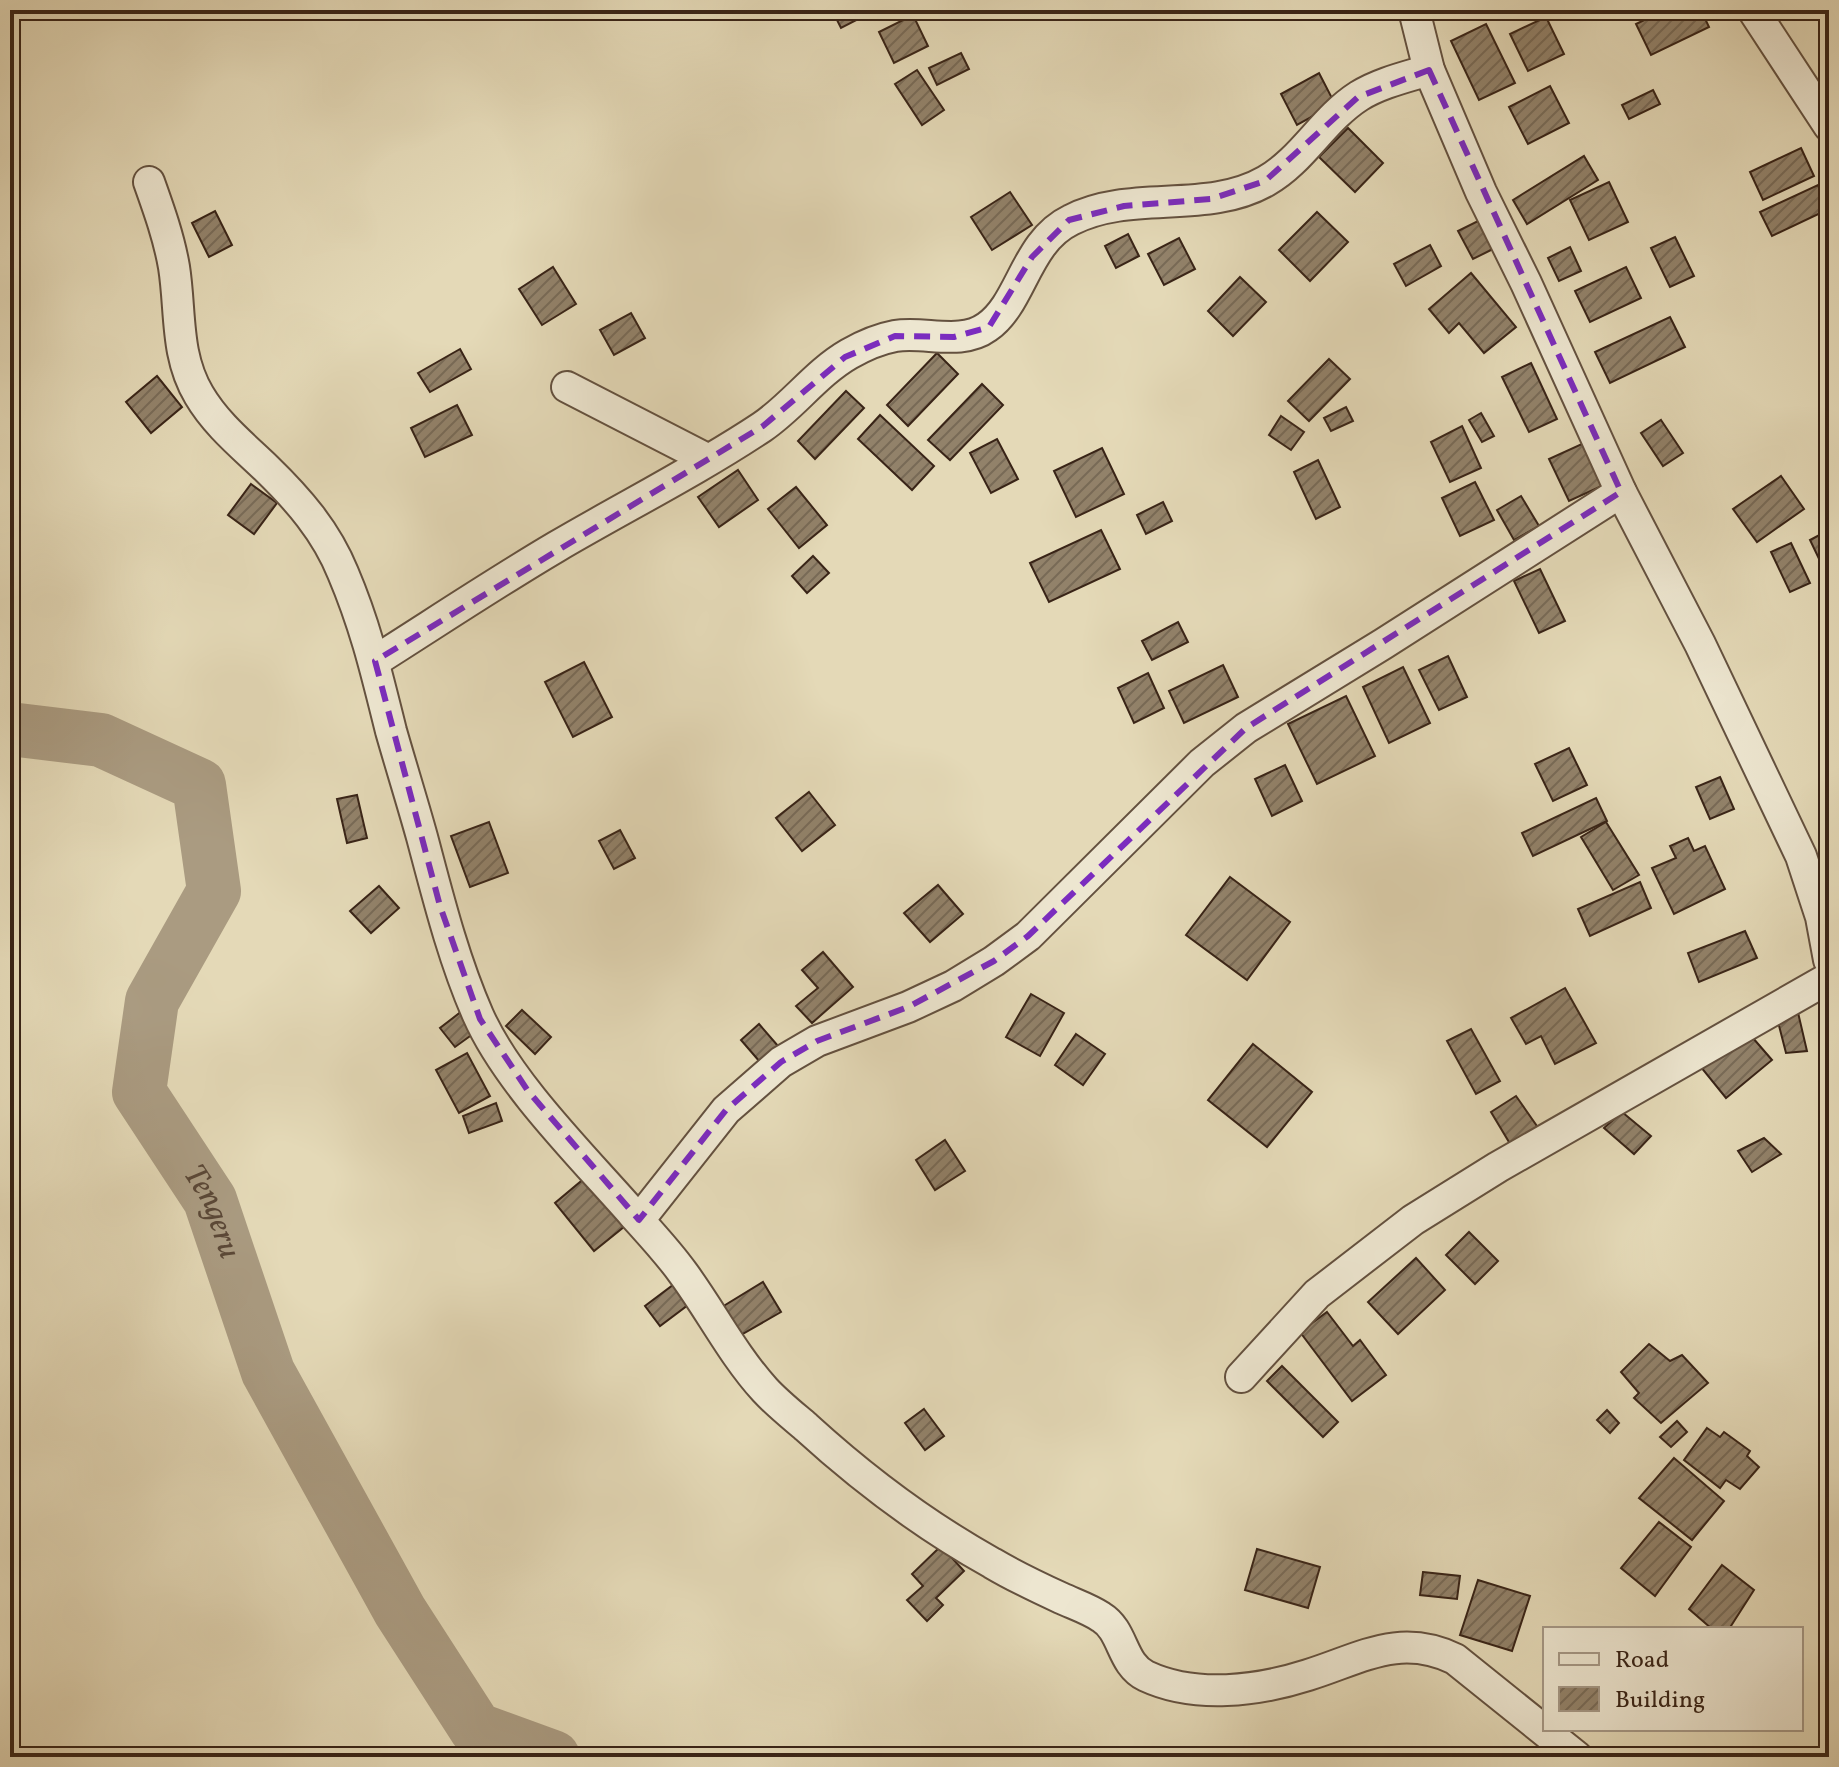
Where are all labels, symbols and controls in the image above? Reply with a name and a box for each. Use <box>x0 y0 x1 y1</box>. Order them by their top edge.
water label: Tengeru <box>171 1157 250 1265</box>
legend <box>1543 1627 1803 1731</box>
text: Road <box>1615 1644 1669 1678</box>
text: Building <box>1615 1684 1705 1718</box>

